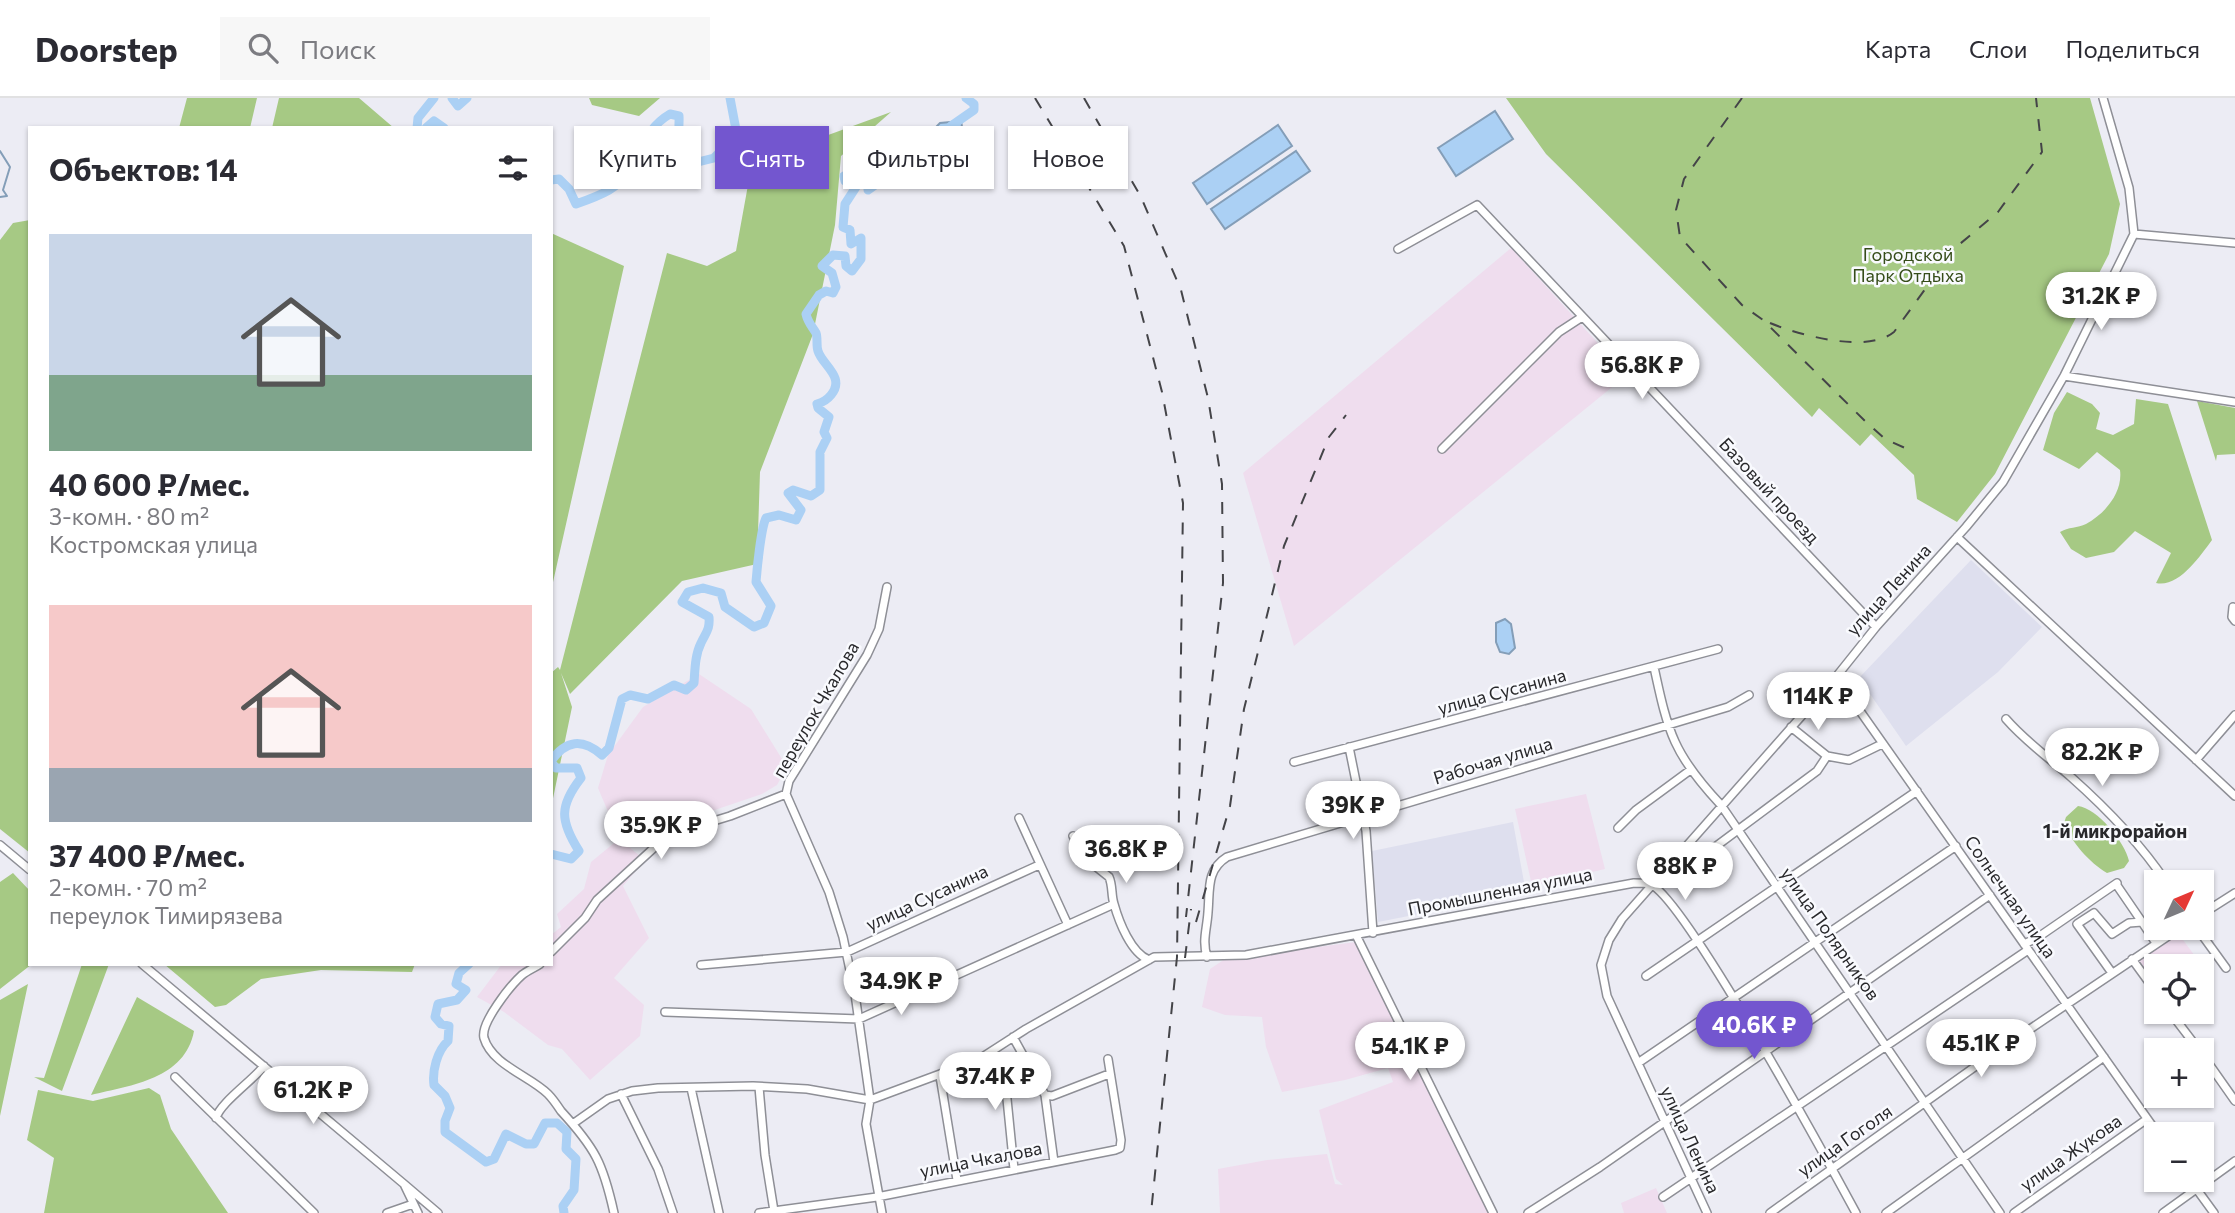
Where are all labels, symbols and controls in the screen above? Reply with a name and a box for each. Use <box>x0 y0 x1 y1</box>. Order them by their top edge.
search box <box>220 17 710 80</box>
text: Doorstep <box>35 28 178 69</box>
icon: search <box>244 29 282 67</box>
text: Поиск <box>300 33 376 64</box>
text: Карта <box>1865 34 1931 63</box>
text: Слои <box>1969 34 2027 63</box>
text: Поделиться <box>2065 34 2200 63</box>
chip: Купить <box>574 126 701 189</box>
chip: Снять <box>715 126 829 189</box>
chip: Фильтры <box>843 126 994 189</box>
chip: Новое <box>1008 126 1128 189</box>
icon: filters <box>494 149 532 187</box>
text: Объектов: 14 <box>49 150 238 187</box>
park label: Городской Парк Отдыха <box>1852 243 1964 286</box>
pin: 31.2K ₽ <box>2036 272 2166 332</box>
icon: home <box>228 279 354 405</box>
text: 31.2K ₽ <box>2062 281 2140 309</box>
pin: 56.8K ₽ <box>1577 342 1707 401</box>
text: 56.8K ₽ <box>1601 350 1683 378</box>
street label: Базовый проезд <box>1715 433 1825 548</box>
text: 40 600 ₽/мес. <box>49 465 250 502</box>
text: 3-комн. · 80 m² <box>49 502 209 530</box>
text: Костромская улица <box>49 530 258 558</box>
street label: улица Ленина <box>1841 539 1935 640</box>
street label: переулок Чкалова <box>767 637 863 782</box>
icon: home <box>228 650 354 776</box>
street label: улица Сусанина <box>1435 663 1568 719</box>
pin: 114K ₽ <box>1761 672 1875 732</box>
text: 114K ₽ <box>1783 681 1853 709</box>
pin: 82.2K ₽ <box>2037 728 2167 788</box>
street label: Рабочая улица <box>1431 731 1555 789</box>
text: 82.2K ₽ <box>2061 737 2143 765</box>
pin: 39K ₽ <box>1304 782 1402 841</box>
text: 39K ₽ <box>1321 790 1385 818</box>
pin: 35.9K ₽ <box>596 802 726 861</box>
text: 35.9K ₽ <box>620 810 702 838</box>
district label: 1-й микрорайон <box>2043 819 2187 842</box>
pin: 36.8K ₽ <box>1061 826 1191 885</box>
street label: Солнечная улица <box>1960 831 2061 962</box>
text: 36.8K ₽ <box>1085 834 1167 862</box>
text: 37 400 ₽/мес. <box>49 836 245 873</box>
pin: 88K ₽ <box>1636 842 1734 902</box>
text: 88K ₽ <box>1653 851 1717 879</box>
street label: улица Сусанина <box>862 859 991 935</box>
street label: Промышленная улица <box>1406 862 1594 920</box>
street label: улица Полярников <box>1777 863 1885 1004</box>
north arrow <box>2144 870 2214 940</box>
map controls <box>2144 870 2214 1192</box>
text: 2-комн. · 70 m² <box>49 873 207 901</box>
text: переулок Тимирязева <box>49 901 283 929</box>
button: locate <box>2144 954 2214 1024</box>
pin: 34.9K ₽ <box>836 958 966 1017</box>
text: 34.9K ₽ <box>859 966 943 994</box>
pin: 40.6K ₽ <box>1689 1002 1819 1061</box>
text: 40.6K ₽ <box>1712 1010 1796 1038</box>
pin: 45.1K ₽ <box>1916 1020 2046 1079</box>
pin: 54.1K ₽ <box>1345 1023 1475 1082</box>
text: 45.1K ₽ <box>1942 1028 2020 1056</box>
text: 54.1K ₽ <box>1371 1031 1449 1059</box>
button: + <box>2144 1038 2214 1108</box>
pin: 37.4K ₽ <box>930 1052 1060 1112</box>
text: 37.4K ₽ <box>955 1061 1035 1089</box>
pin: 61.2K ₽ <box>248 1066 378 1126</box>
text: 61.2K ₽ <box>273 1075 353 1103</box>
street label: улица Ленина <box>1656 1082 1725 1197</box>
street label: улица Гоголя <box>1793 1099 1896 1181</box>
street label: улица Жукова <box>2015 1109 2125 1195</box>
button: − <box>2144 1122 2214 1192</box>
street label: улица Чкалова <box>918 1136 1044 1182</box>

